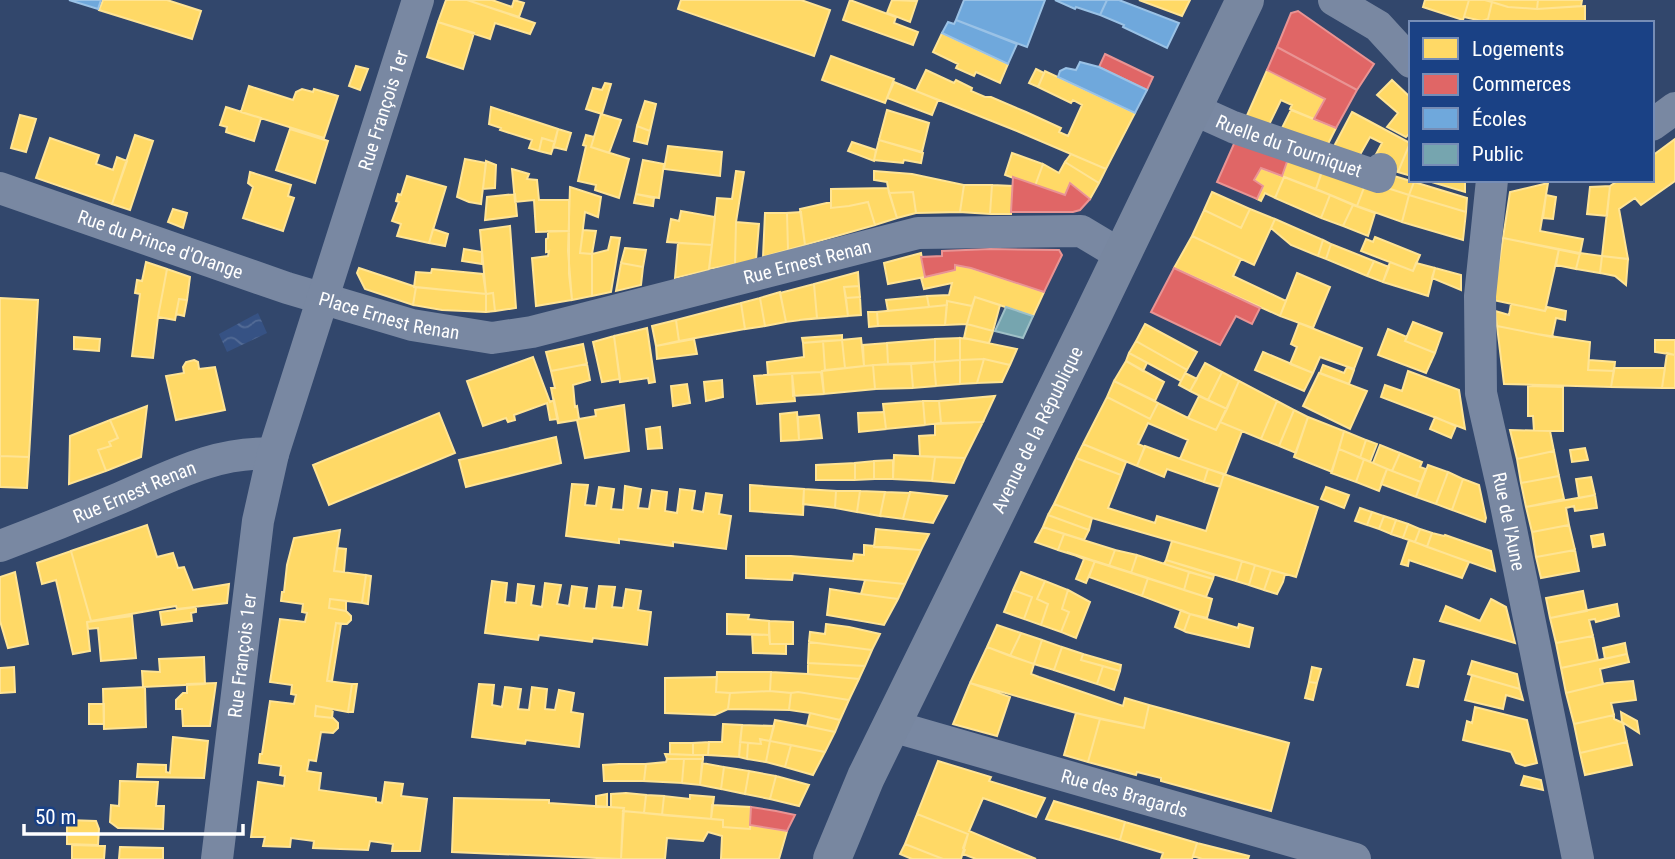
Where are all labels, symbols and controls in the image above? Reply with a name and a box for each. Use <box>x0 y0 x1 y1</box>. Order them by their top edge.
legend <box>1409 21 1654 182</box>
text: Logements <box>1472 37 1564 61</box>
street label: Rue François 1er <box>353 47 413 173</box>
text: Commerces <box>1472 72 1571 96</box>
text: Écoles <box>1472 107 1527 131</box>
street label: Ruelle du Tourniquet <box>1212 110 1365 182</box>
text: Public <box>1472 142 1524 166</box>
street label: Rue du Prince d'Orange <box>75 205 246 284</box>
street label: Rue Ernest Renan <box>741 234 874 289</box>
street label: Place Ernest Renan <box>316 287 461 345</box>
street label: Avenue de la République <box>987 342 1088 517</box>
street label: Rue Ernest Renan <box>70 456 199 528</box>
street label: Rue de l'Aune <box>1487 470 1530 573</box>
street label: Rue François 1er <box>223 592 261 719</box>
street label: Rue des Bragards <box>1058 764 1191 822</box>
scale bar <box>24 792 243 836</box>
text: 50 m <box>35 805 76 829</box>

